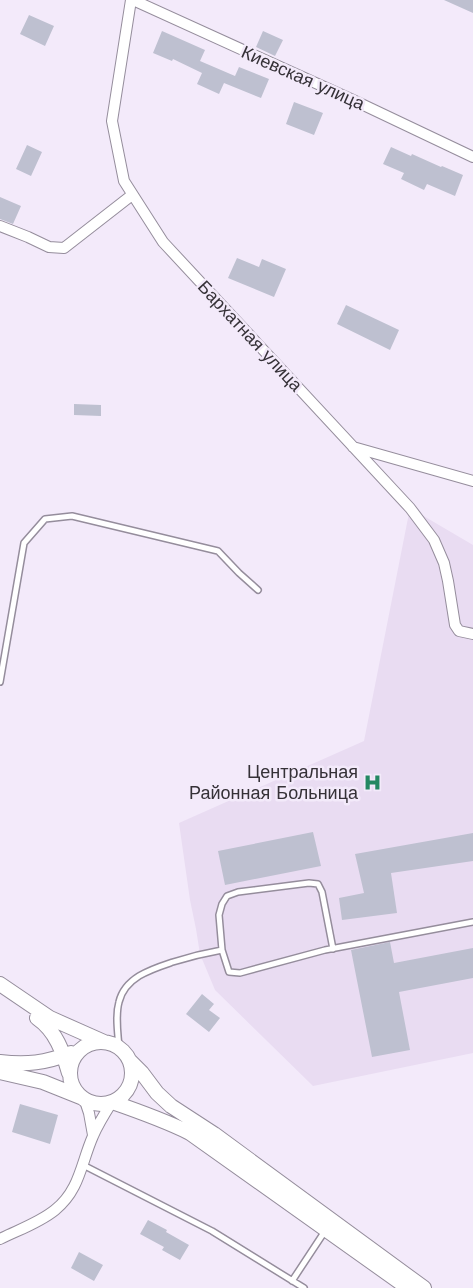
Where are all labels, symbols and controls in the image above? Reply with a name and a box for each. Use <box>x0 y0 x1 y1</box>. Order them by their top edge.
street label: Киевская улица <box>238 41 369 114</box>
street label: Бархатная улица <box>194 276 308 396</box>
place label: Центральная Районная Больница <box>189 761 359 803</box>
hospital icon: Центральная Районная Больница <box>362 772 382 792</box>

